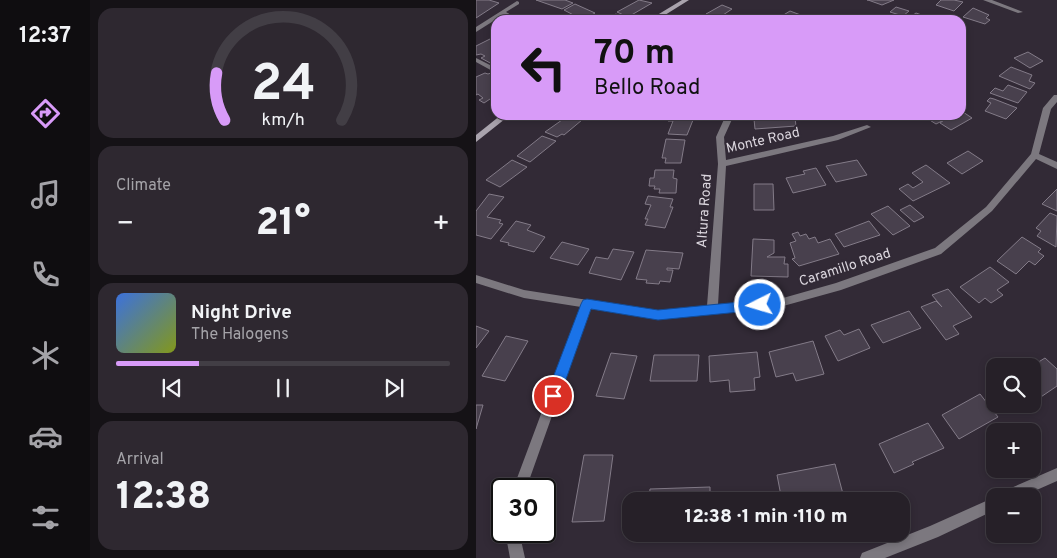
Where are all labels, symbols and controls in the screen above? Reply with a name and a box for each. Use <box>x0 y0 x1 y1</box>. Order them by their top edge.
text: 12:37 <box>19 23 71 50</box>
text: 70 m <box>594 32 675 76</box>
icon: left <box>511 35 576 100</box>
text: 24 <box>250 53 316 119</box>
text: Bello Road <box>594 75 700 102</box>
icon: directions <box>28 96 63 131</box>
text: km/h <box>261 109 305 132</box>
street label: Monte Road <box>725 124 801 158</box>
street label: Altura Road <box>694 173 716 249</box>
text: Climate <box>116 176 171 196</box>
icon: music <box>28 177 63 212</box>
text: 21° <box>256 200 310 249</box>
text: − <box>116 207 134 243</box>
text: + <box>432 207 450 243</box>
street label: Caramillo Road <box>797 245 893 291</box>
icon: phone <box>28 257 63 292</box>
position arrow <box>733 278 785 330</box>
text: Night Drive <box>191 301 292 325</box>
text: The Halogens <box>191 325 289 345</box>
icon: climate <box>28 338 63 373</box>
map controls <box>986 358 1041 543</box>
button: search <box>986 358 1041 413</box>
icon: previous <box>158 374 186 402</box>
icon: pause <box>269 374 297 402</box>
icon: next <box>380 374 408 402</box>
pin <box>532 375 574 417</box>
icon: arrive <box>539 382 567 410</box>
icon: car <box>28 419 63 454</box>
button: + <box>986 423 1041 478</box>
text: Arrival <box>116 450 164 470</box>
text: 12:38 <box>116 474 211 523</box>
speed limit sign: 30 <box>491 478 556 543</box>
button: − <box>986 488 1041 543</box>
icon: filters <box>28 500 63 535</box>
text: 12:38 · 1 min · 110 m <box>684 505 848 529</box>

